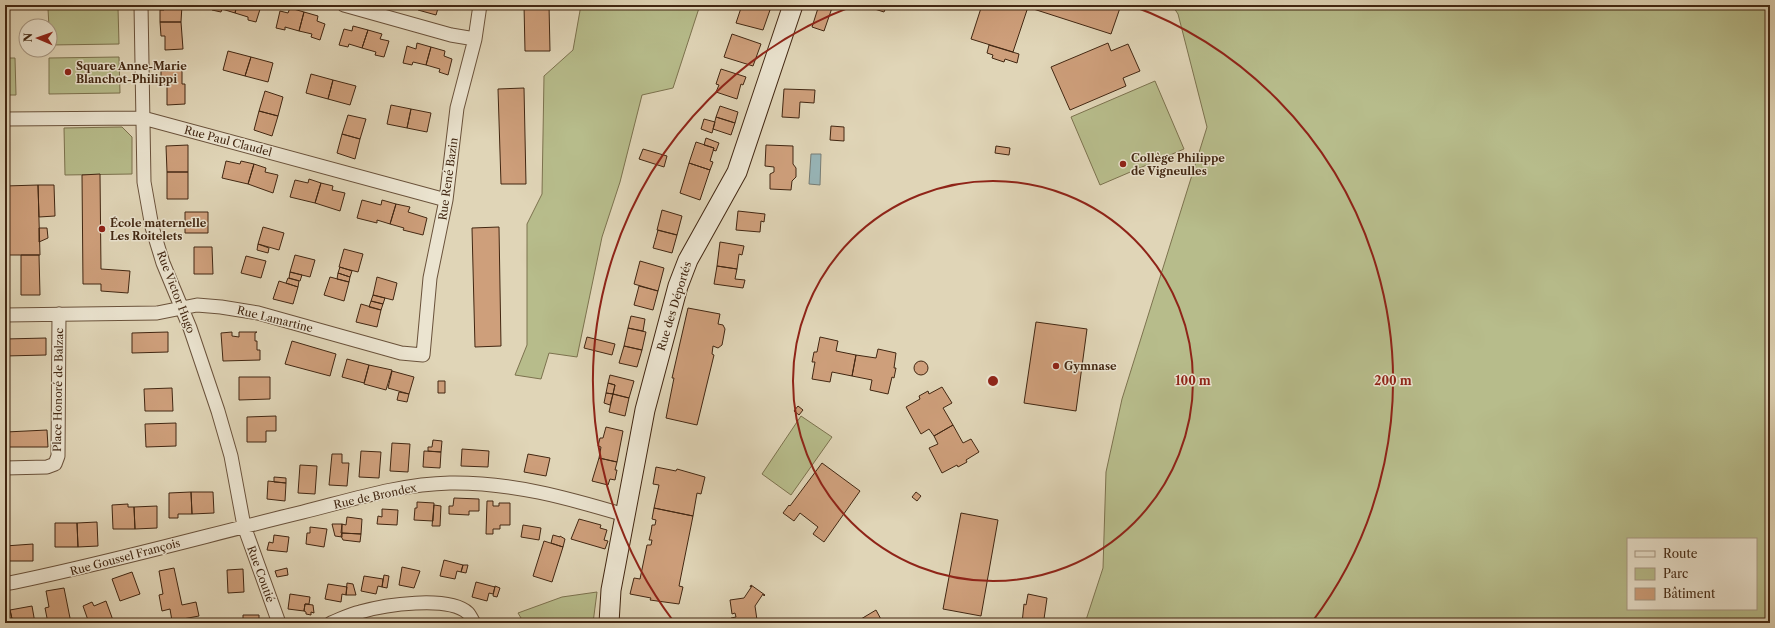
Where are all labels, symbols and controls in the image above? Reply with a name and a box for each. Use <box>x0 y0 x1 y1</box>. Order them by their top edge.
north arrow <box>18 18 58 58</box>
text: N <box>21 32 35 43</box>
place label: Square Anne-Marie Blanchot-Philippi <box>76 59 187 86</box>
marker: Square Anne-Marie Blanchot-Philippi <box>63 67 73 77</box>
street label: Rue Paul Claudel <box>183 123 274 160</box>
street label: Rue René Bazin <box>435 137 461 221</box>
place label: Collège Philippe de Vigneulles <box>1131 151 1225 178</box>
marker: Collège Philippe de Vigneulles <box>1118 159 1128 169</box>
place label: École maternelle Les Roitelets <box>110 216 207 243</box>
marker: École maternelle Les Roitelets <box>97 224 107 234</box>
street label: Rue Victor Hugo <box>154 249 198 335</box>
street label: Rue des Déportés <box>654 259 694 352</box>
street label: Rue Lamartine <box>236 303 314 335</box>
street label: Place Honoré de Balzac <box>50 328 66 452</box>
place label: Gymnase <box>1064 359 1117 373</box>
marker: Gymnase <box>1051 361 1061 371</box>
text: 100 m <box>1175 373 1211 388</box>
text: 200 m <box>1374 373 1412 388</box>
centre of rings <box>986 374 1000 388</box>
street label: Rue de Brondex <box>332 480 418 512</box>
street label: Rue Goussel François <box>68 536 182 578</box>
legend <box>1627 538 1757 610</box>
street label: Rue Coutié <box>244 544 278 604</box>
text: Route <box>1663 546 1698 561</box>
text: Parc <box>1663 566 1688 581</box>
text: Bâtiment <box>1663 586 1716 601</box>

